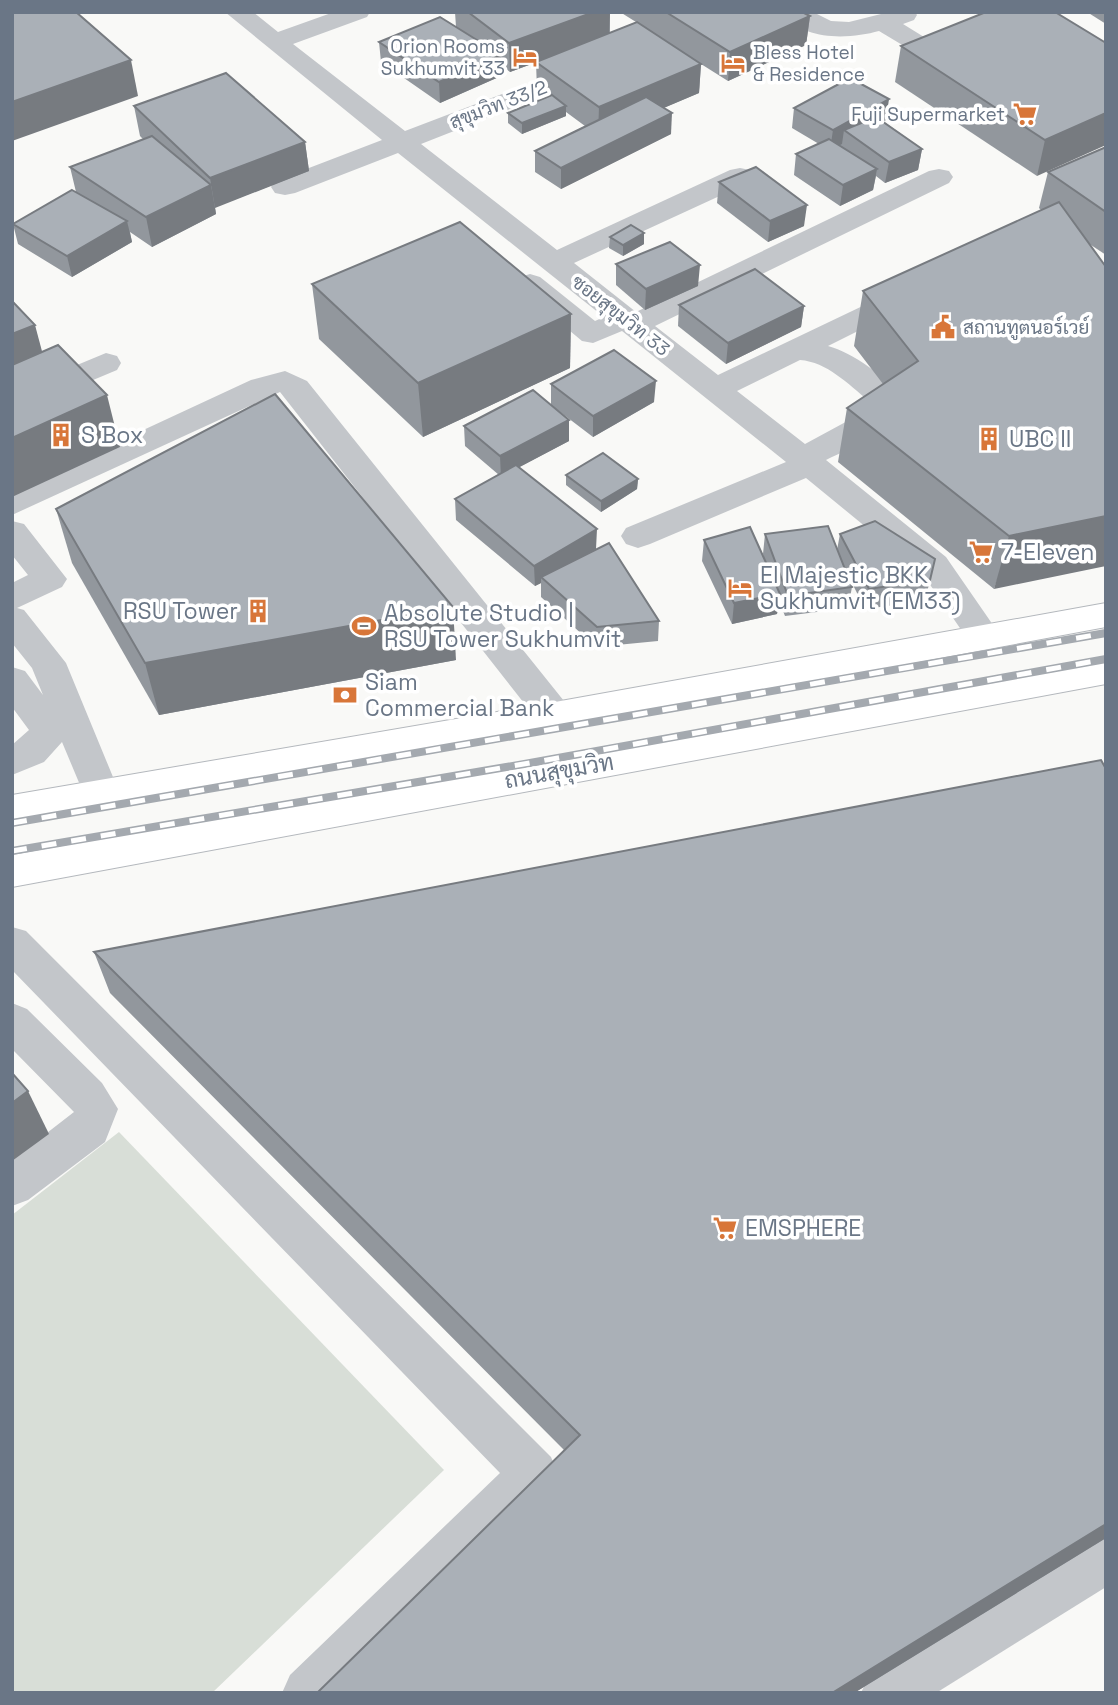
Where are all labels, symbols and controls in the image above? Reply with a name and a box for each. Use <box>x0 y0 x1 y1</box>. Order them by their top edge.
place label: Orion Rooms Sukhumvit 33 <box>381 34 505 81</box>
place label: Bless Hotel & Residence <box>753 40 865 87</box>
hotel icon: Orion Rooms Sukhumvit 33 <box>511 43 539 71</box>
hotel icon: Bless Hotel & Residence <box>719 49 747 77</box>
street label: สุขุมวิท 33/2 <box>446 74 551 135</box>
supermarket icon: Fuji Supermarket <box>1011 100 1039 128</box>
place label: Fuji Supermarket <box>851 102 1005 127</box>
street label: ซอยสุขุมวิท 33 <box>567 269 675 361</box>
public building icon: สถานทูตนอร์เวย์ <box>929 313 957 341</box>
place label: สถานทูตนอร์เวย์ <box>963 315 1089 341</box>
place label: S Box <box>81 420 143 450</box>
building icon: S Box <box>47 421 75 449</box>
place label: UBC II <box>1009 424 1071 454</box>
building icon: UBC II <box>975 425 1003 453</box>
place label: 7-Eleven <box>1001 537 1094 567</box>
supermarket icon: 7-Eleven <box>967 538 995 566</box>
place label: El Majestic BKK Sukhumvit (EM33) <box>760 560 961 616</box>
hotel icon: El Majestic BKK Sukhumvit (EM33) <box>726 574 754 602</box>
place label: RSU Tower <box>123 596 238 626</box>
building icon: RSU Tower <box>244 597 272 625</box>
place label: Absolute Studio | RSU Tower Sukhumvit <box>384 598 621 654</box>
sports icon: Absolute Studio | RSU Tower Sukhumvit <box>350 612 378 640</box>
place label: Siam Commercial Bank <box>365 667 554 723</box>
bank icon: Siam Commercial Bank <box>331 681 359 709</box>
street label: ถนนสุขุมวิท <box>502 747 616 796</box>
place label: EMSPHERE <box>745 1213 861 1243</box>
supermarket icon: EMSPHERE <box>711 1214 739 1242</box>

